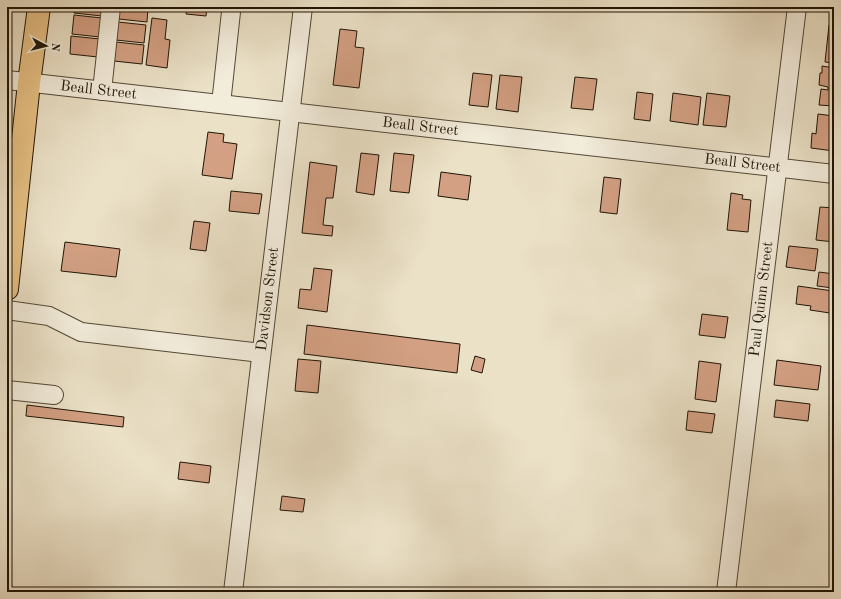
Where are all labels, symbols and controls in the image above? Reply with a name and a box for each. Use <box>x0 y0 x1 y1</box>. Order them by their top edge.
north arrow <box>26 26 66 66</box>
text: N <box>48 42 60 52</box>
street label: Beall Street <box>59 79 137 102</box>
street label: Beall Street <box>381 115 459 139</box>
street label: Beall Street <box>703 152 781 175</box>
street label: Paul Quinn Street <box>747 241 776 358</box>
street label: Davidson Street <box>254 246 282 352</box>

